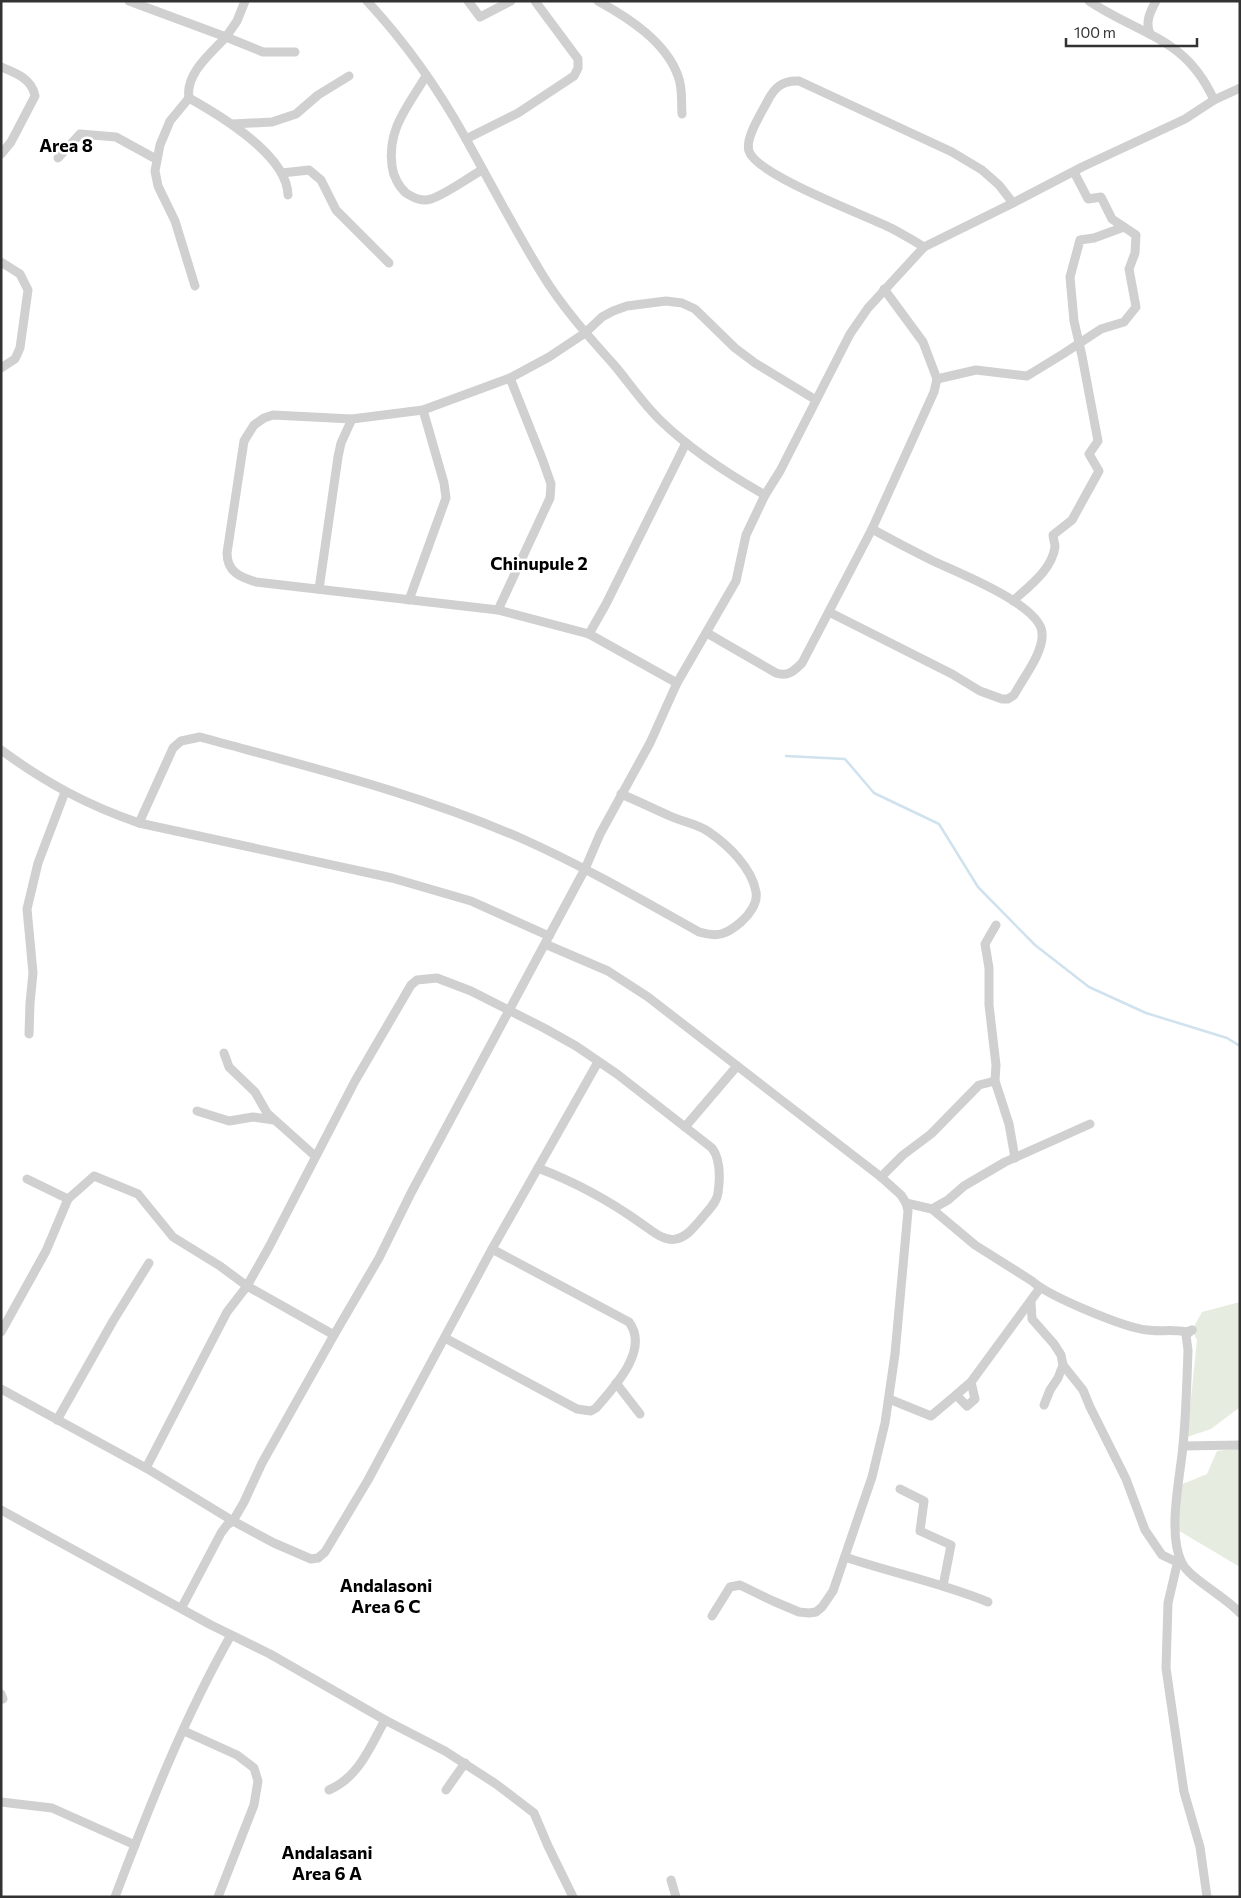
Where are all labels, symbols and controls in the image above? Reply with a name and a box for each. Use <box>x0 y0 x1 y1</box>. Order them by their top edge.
scale bar <box>1066 15 1197 47</box>
text: 100 m <box>1074 23 1116 41</box>
district label: Area 8 <box>39 134 93 156</box>
district label: Chinupule 2 <box>490 552 588 574</box>
district label: Andalasoni Area 6 C <box>340 1574 432 1617</box>
district label: Andalasani Area 6 A <box>281 1841 373 1884</box>

